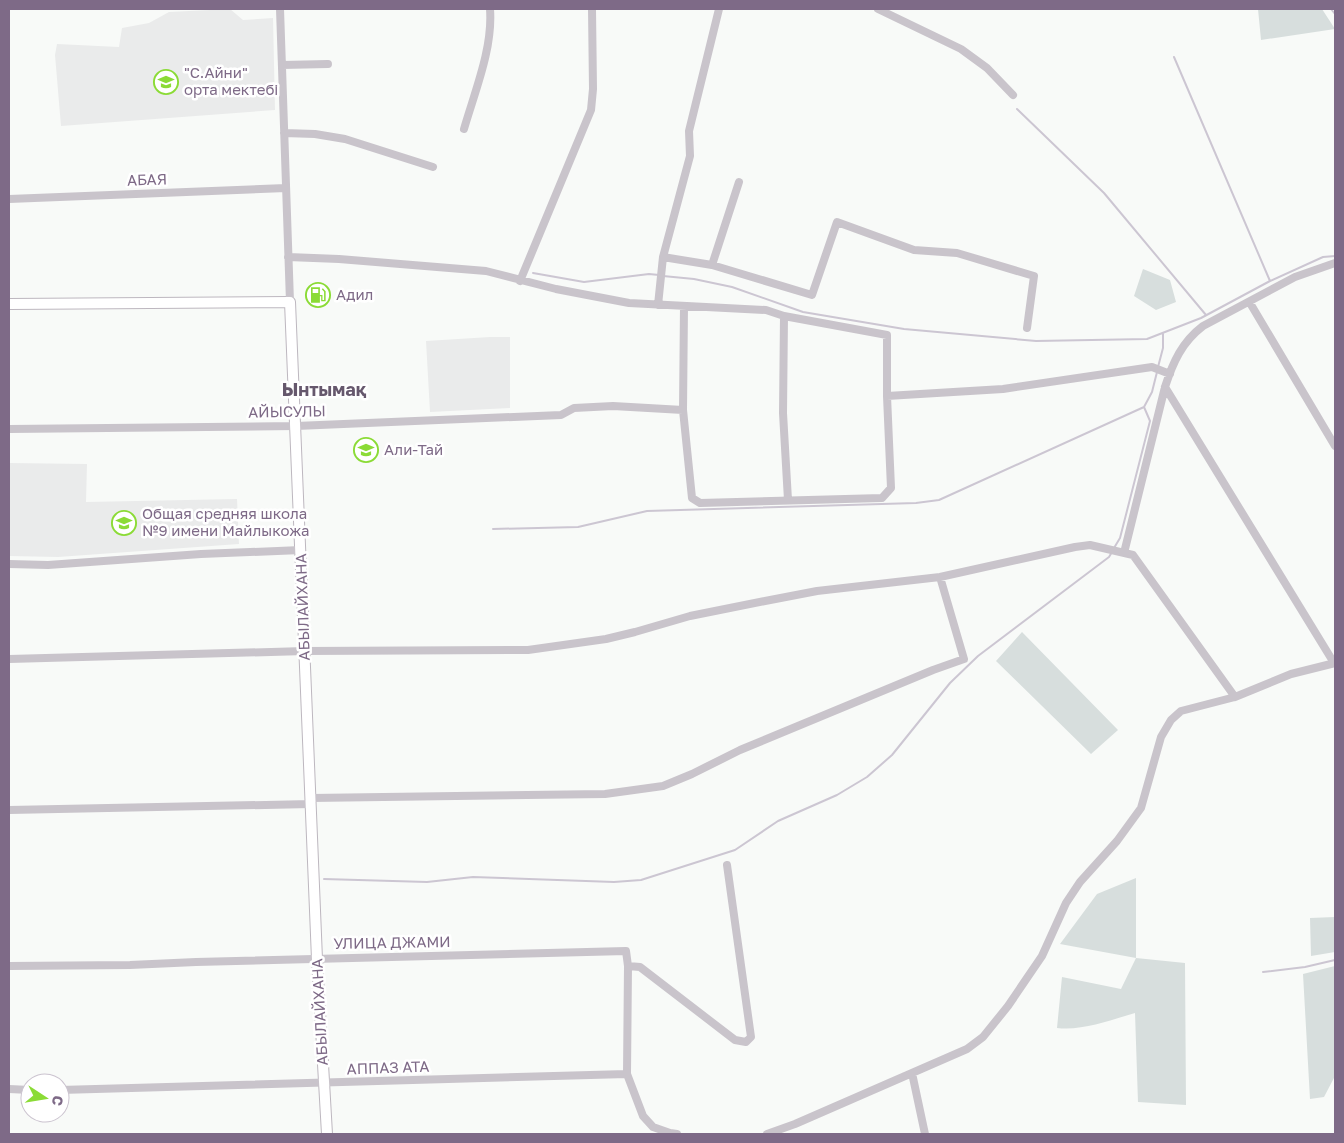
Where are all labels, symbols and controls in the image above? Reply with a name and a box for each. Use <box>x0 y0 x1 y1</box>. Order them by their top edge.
place label: "С.Айни" орта мектебі <box>184 63 278 98</box>
school or university icon: "С.Айни" орта мектебі <box>153 69 179 95</box>
street label: АБАЯ <box>127 169 167 189</box>
fuel station icon: Адил <box>305 282 331 308</box>
place label: Адил <box>336 285 373 303</box>
district label: Ынтымақ <box>282 378 367 400</box>
street label: АЙЫСУЛЫ <box>248 401 326 421</box>
school or university icon: Али-Тай <box>353 437 379 463</box>
place label: Али-Тай <box>384 440 443 458</box>
place label: Общая средняя школа №9 имени Майлыкожа <box>142 504 310 539</box>
school or university icon: Общая средняя школа №9 имени Майлыкожа <box>111 510 137 536</box>
street label: АБЫЛАЙХАНА <box>291 553 313 661</box>
street label: УЛИЦА ДЖАМИ <box>333 932 451 952</box>
street label: АБЫЛАЙХАНА <box>307 958 331 1066</box>
street label: АППАЗ АТА <box>346 1057 430 1077</box>
north arrow <box>20 1073 70 1123</box>
text: С <box>49 1094 68 1107</box>

